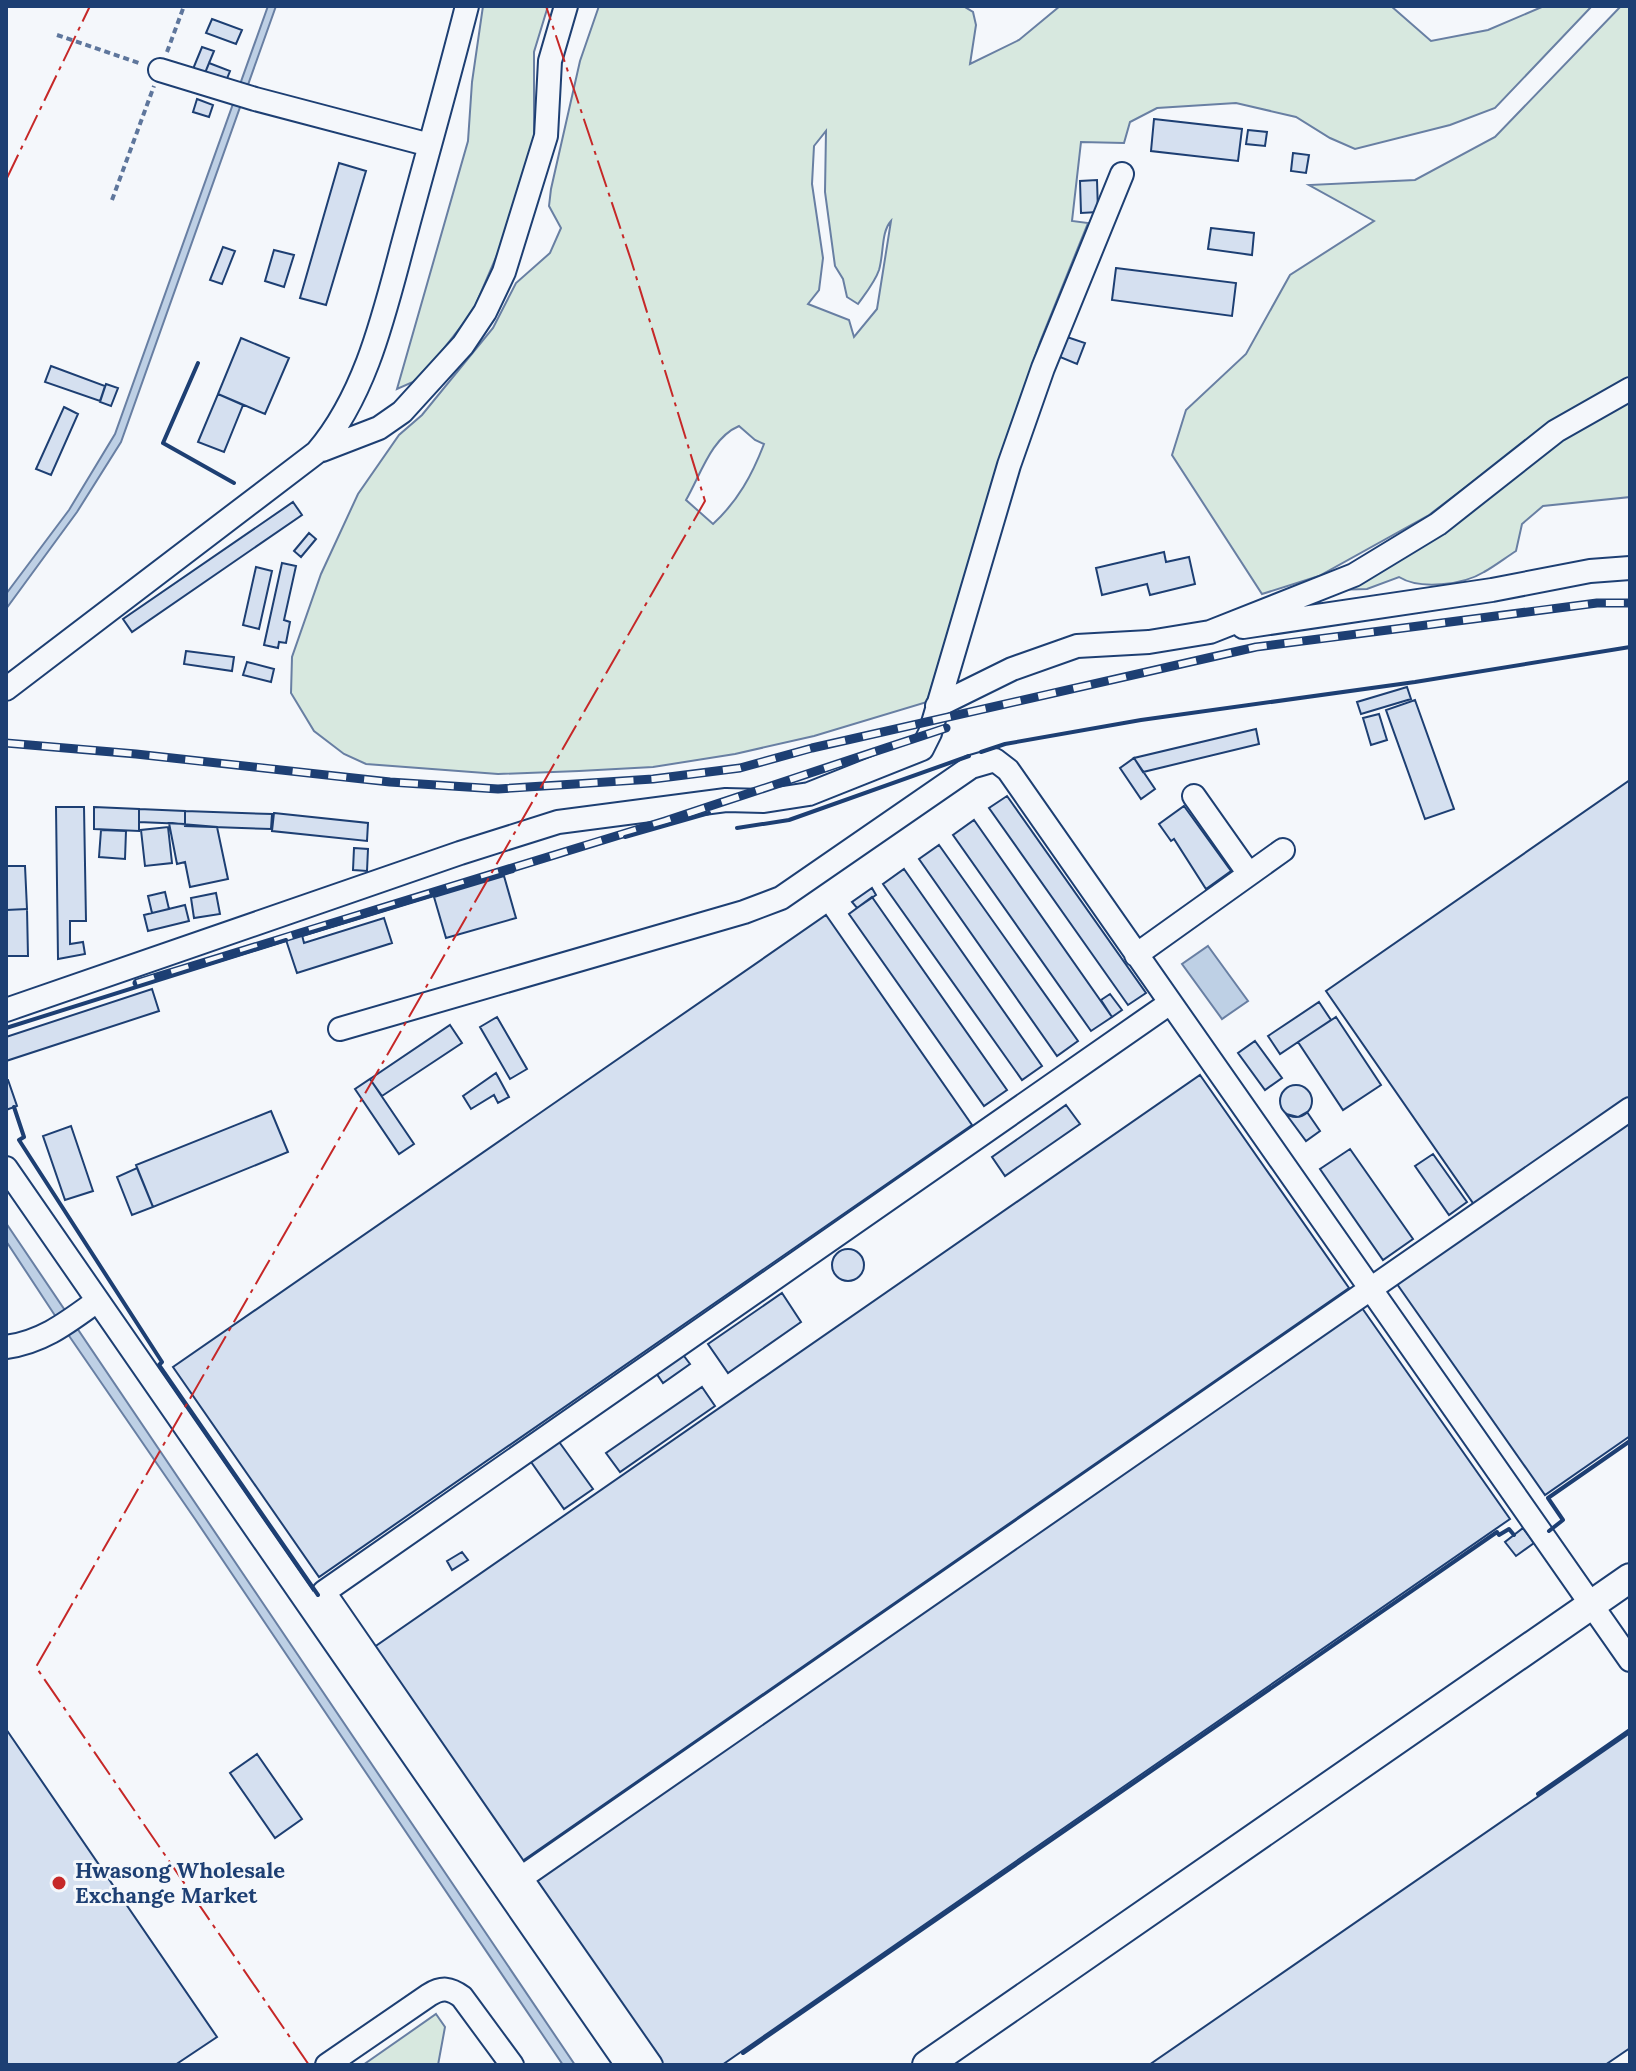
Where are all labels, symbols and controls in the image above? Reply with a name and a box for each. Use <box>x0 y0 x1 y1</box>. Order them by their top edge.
place label: Hwasong Wholesale Exchange Market <box>75 1856 285 1909</box>
marker: Hwasong Wholesale Exchange Market <box>50 1874 68 1892</box>

